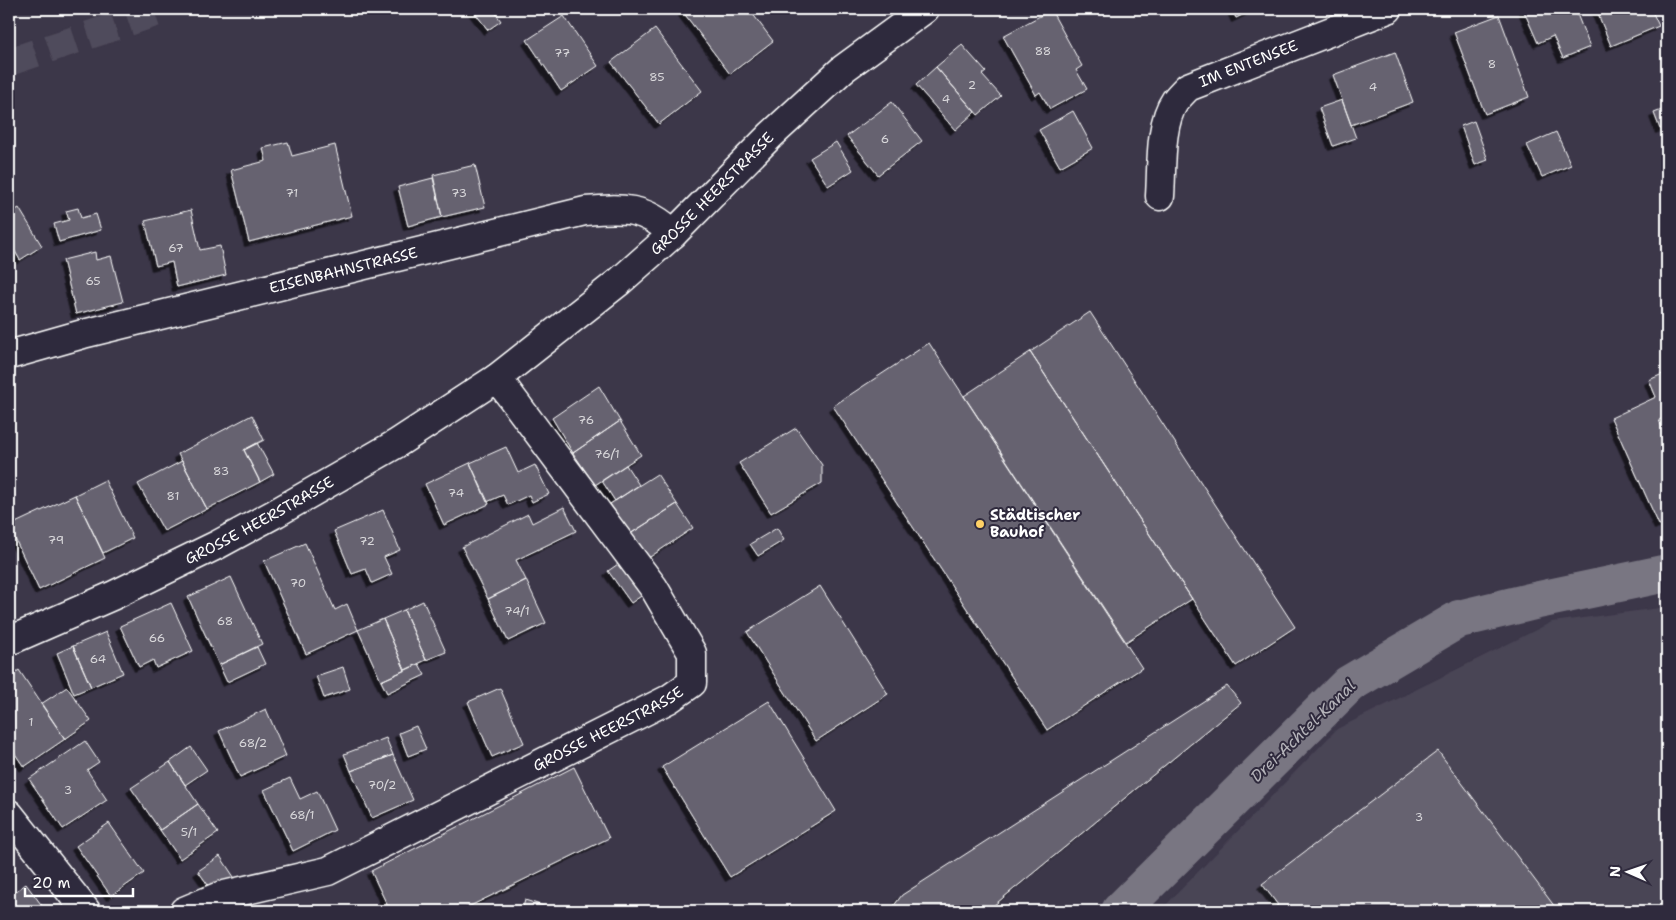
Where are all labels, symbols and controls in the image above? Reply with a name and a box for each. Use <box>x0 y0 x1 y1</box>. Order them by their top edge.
street label: IM ENTENSEE <box>1196 35 1300 92</box>
house number: 88 <box>1035 43 1051 59</box>
house number: 77 <box>554 45 570 61</box>
house number: 8 <box>1488 56 1496 72</box>
house number: 85 <box>649 69 665 85</box>
house number: 2 <box>968 77 976 93</box>
house number: 4 <box>1369 79 1377 95</box>
house number: 4 <box>942 91 950 107</box>
street label: GROSSE HEERSTRASSE <box>646 128 778 259</box>
house number: 6 <box>881 131 889 147</box>
house number: 71 <box>286 185 298 201</box>
house number: 73 <box>451 185 467 201</box>
house number: 67 <box>168 240 184 256</box>
street label: EISENBAHNSTRASSE <box>267 242 420 298</box>
house number: 65 <box>85 273 101 289</box>
house number: 76 <box>578 412 594 428</box>
house number: 76/1 <box>594 446 620 462</box>
house number: 83 <box>213 463 229 479</box>
street label: GROSSE HEERSTRASSE <box>182 472 337 569</box>
house number: 74 <box>448 485 464 501</box>
house number: 81 <box>167 488 179 504</box>
place label: Städtischer Bauhof <box>990 505 1080 542</box>
marker: Städtischer Bauhof <box>974 518 986 530</box>
house number: 79 <box>48 532 64 548</box>
house number: 72 <box>359 533 375 549</box>
house number: 70 <box>290 575 306 591</box>
house number: 74/1 <box>504 603 530 619</box>
house number: 68 <box>217 613 233 629</box>
house number: 66 <box>149 630 165 646</box>
house number: 64 <box>90 651 106 667</box>
water label: Drei-Achtel-Kanal <box>1246 675 1360 787</box>
street label: GROSSE HEERSTRASSE <box>530 682 687 776</box>
house number: 1 <box>28 714 34 730</box>
house number: 68/2 <box>239 735 267 751</box>
house number: 70/2 <box>368 777 396 793</box>
house number: 3 <box>64 782 72 798</box>
house number: 68/1 <box>289 807 315 823</box>
house number: 3 <box>1415 809 1423 825</box>
house number: 5/1 <box>181 824 197 840</box>
north arrow <box>1604 848 1654 898</box>
scale bar <box>25 865 132 897</box>
text: N <box>1606 866 1624 877</box>
text: 20 m <box>32 873 71 893</box>

